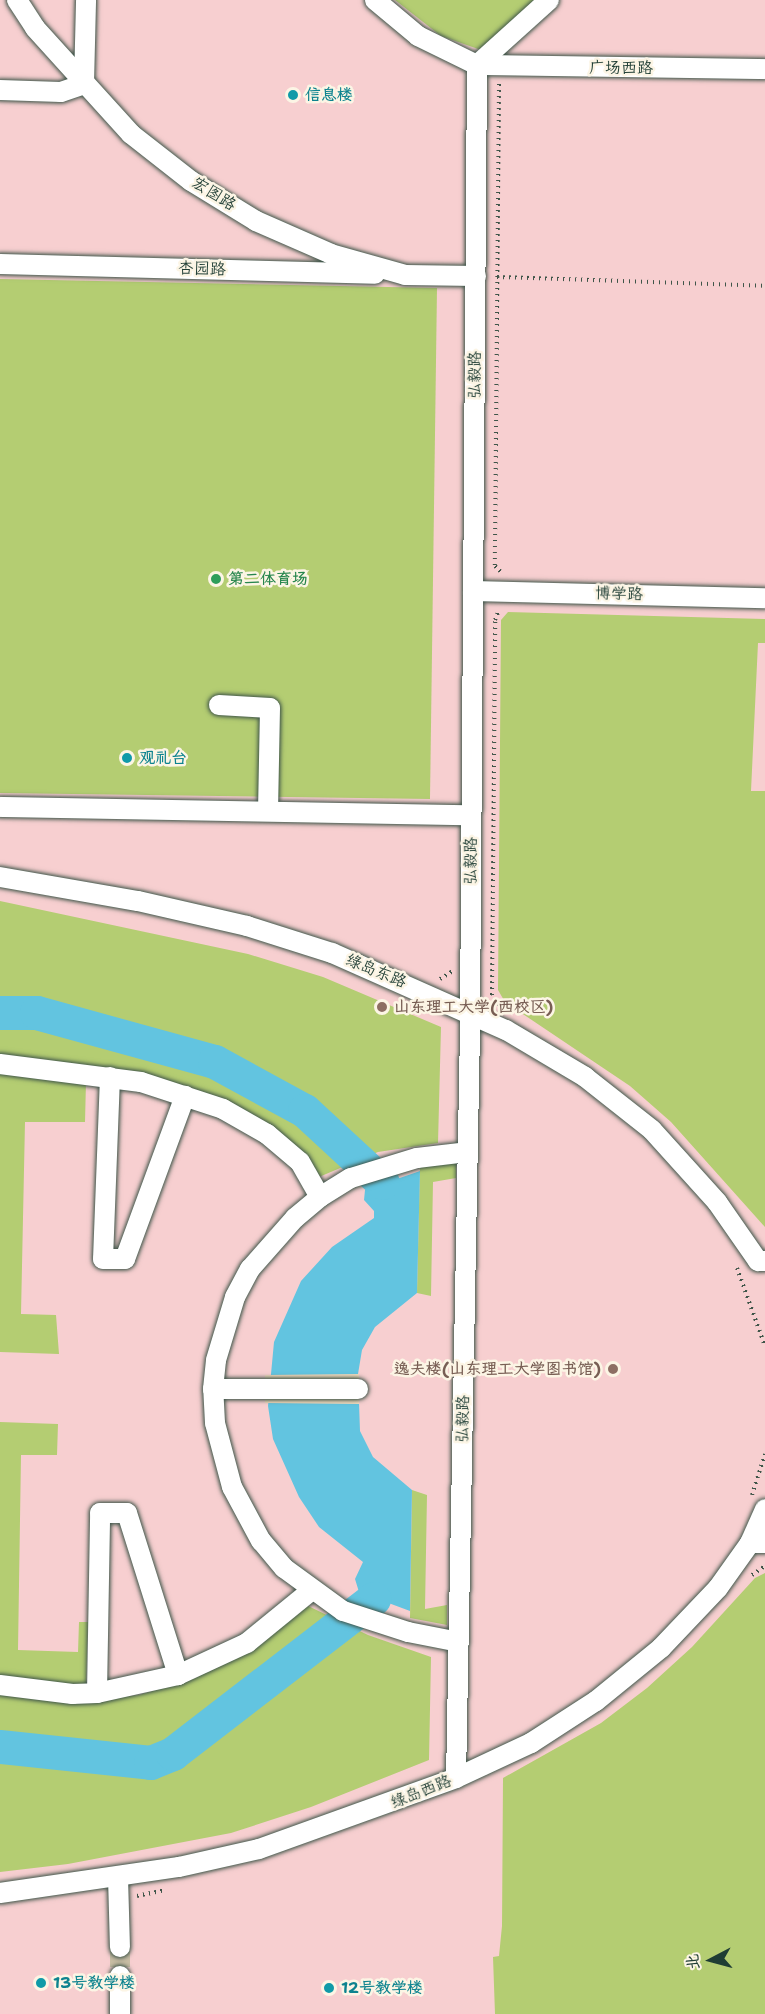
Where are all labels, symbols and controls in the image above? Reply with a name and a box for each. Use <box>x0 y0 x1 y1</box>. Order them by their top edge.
street label: 广场西路 <box>589 58 653 78</box>
place label: 信息楼 <box>305 85 353 105</box>
marker: 信息楼 <box>286 88 300 102</box>
street label: 宏图路 <box>189 173 239 215</box>
street label: 杏园路 <box>178 259 226 279</box>
street label: 弘毅路 <box>465 351 485 399</box>
place label: 第二体育场 <box>228 569 308 589</box>
marker: 第二体育场 <box>209 572 223 586</box>
street label: 博学路 <box>595 584 643 604</box>
place label: 观礼台 <box>139 748 187 768</box>
marker: 观礼台 <box>120 751 134 765</box>
street label: 弘毅路 <box>461 837 481 885</box>
street label: 绿岛东路 <box>343 950 409 992</box>
place label: 山东理工大学(西校区) <box>394 997 553 1017</box>
marker: 山东理工大学(西校区) <box>375 1000 389 1014</box>
place label: 逸夫楼(山东理工大学图书馆) <box>394 1359 601 1379</box>
marker: 逸夫楼(山东理工大学图书馆) <box>606 1362 620 1376</box>
street label: 弘毅路 <box>453 1395 473 1443</box>
street label: 绿岛西路 <box>388 1771 454 1813</box>
north arrow <box>681 1930 741 1990</box>
text: 北 <box>681 1953 704 1971</box>
place label: 13号教学楼 <box>53 1973 135 1993</box>
marker: 13号教学楼 <box>34 1976 48 1990</box>
place label: 12号教学楼 <box>341 1978 423 1998</box>
marker: 12号教学楼 <box>322 1981 336 1995</box>

